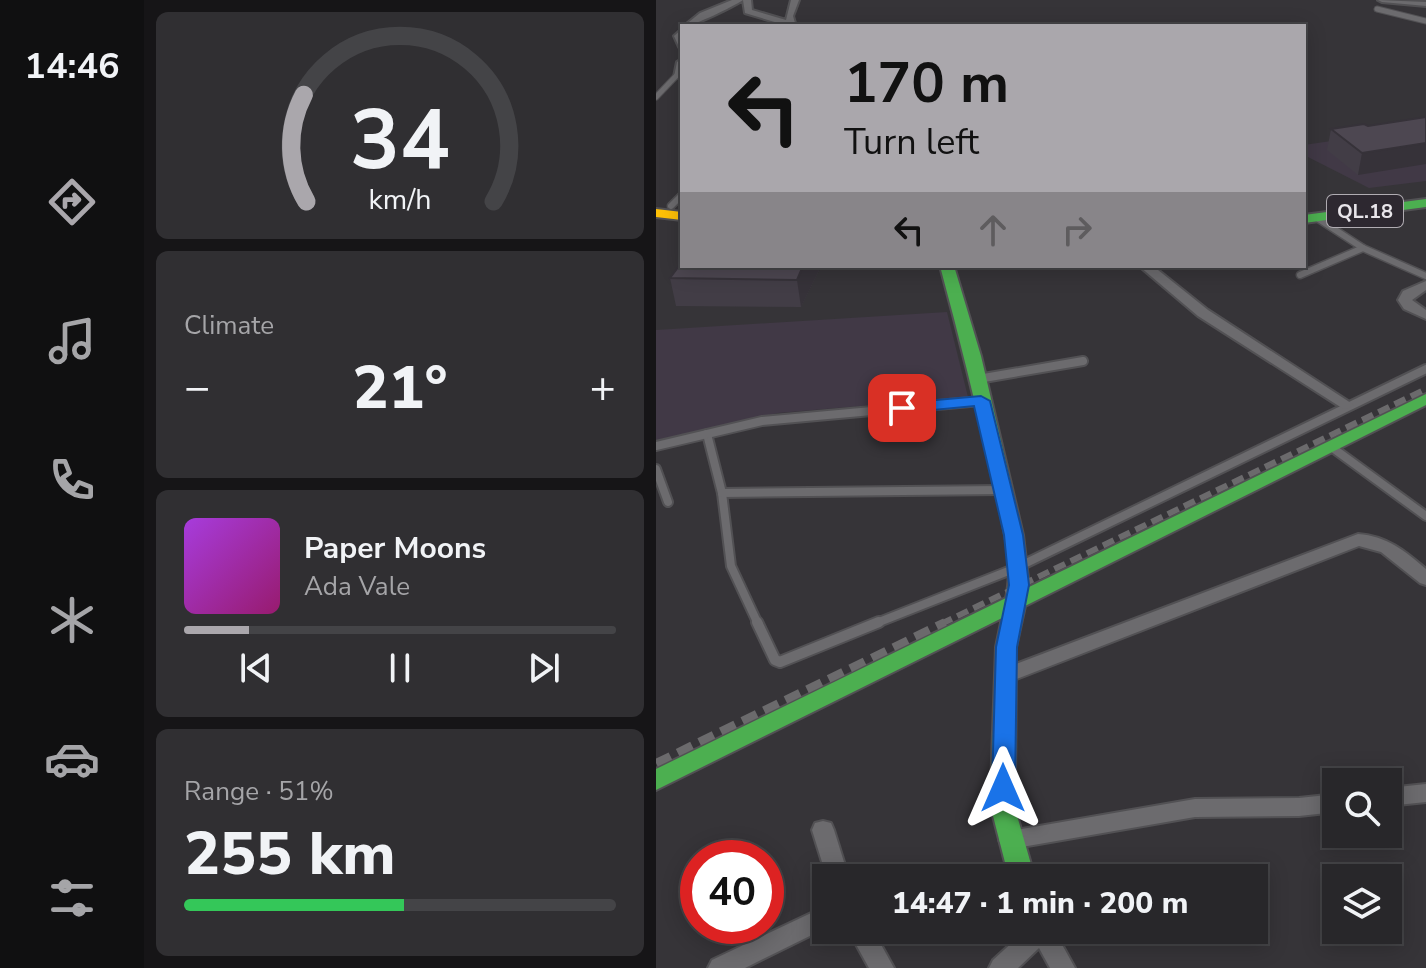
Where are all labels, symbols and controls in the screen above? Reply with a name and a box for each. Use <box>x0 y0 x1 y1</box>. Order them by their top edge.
text: 14:46 <box>24 42 120 91</box>
text: 170 m <box>844 45 1009 122</box>
icon: left <box>712 56 816 160</box>
text: 34 <box>350 83 450 196</box>
text: Turn left <box>844 118 979 167</box>
icon: directions <box>44 174 100 230</box>
text: km/h <box>369 180 431 219</box>
road number: QL.18 <box>1327 195 1403 227</box>
icon: left <box>887 208 931 252</box>
icon: ahead <box>971 208 1015 252</box>
icon: right <box>1055 208 1099 252</box>
text: Climate <box>184 308 274 343</box>
icon: music <box>44 313 100 369</box>
text: 21° <box>352 347 448 429</box>
text: − <box>184 358 210 418</box>
text: + <box>590 358 616 418</box>
pin <box>868 374 936 442</box>
icon: arrive <box>880 386 924 430</box>
icon: phone <box>44 452 100 508</box>
text: Paper Moons <box>304 528 486 569</box>
text: Ada Vale <box>304 569 410 604</box>
icon: climate <box>44 592 100 648</box>
icon: previous <box>234 646 278 690</box>
icon: pause <box>378 646 422 690</box>
icon: next <box>522 646 566 690</box>
icon: car <box>44 731 100 787</box>
position arrow <box>961 746 1045 830</box>
map controls <box>1322 768 1402 944</box>
button: search <box>1322 768 1402 848</box>
text: Range · 51% <box>184 774 334 809</box>
text: 255 km <box>184 813 396 895</box>
speed limit sign: 40 <box>680 840 784 944</box>
button: layers <box>1322 864 1402 944</box>
icon: filters <box>44 870 100 926</box>
text: 14:47 · 1 min · 200 m <box>892 883 1188 924</box>

